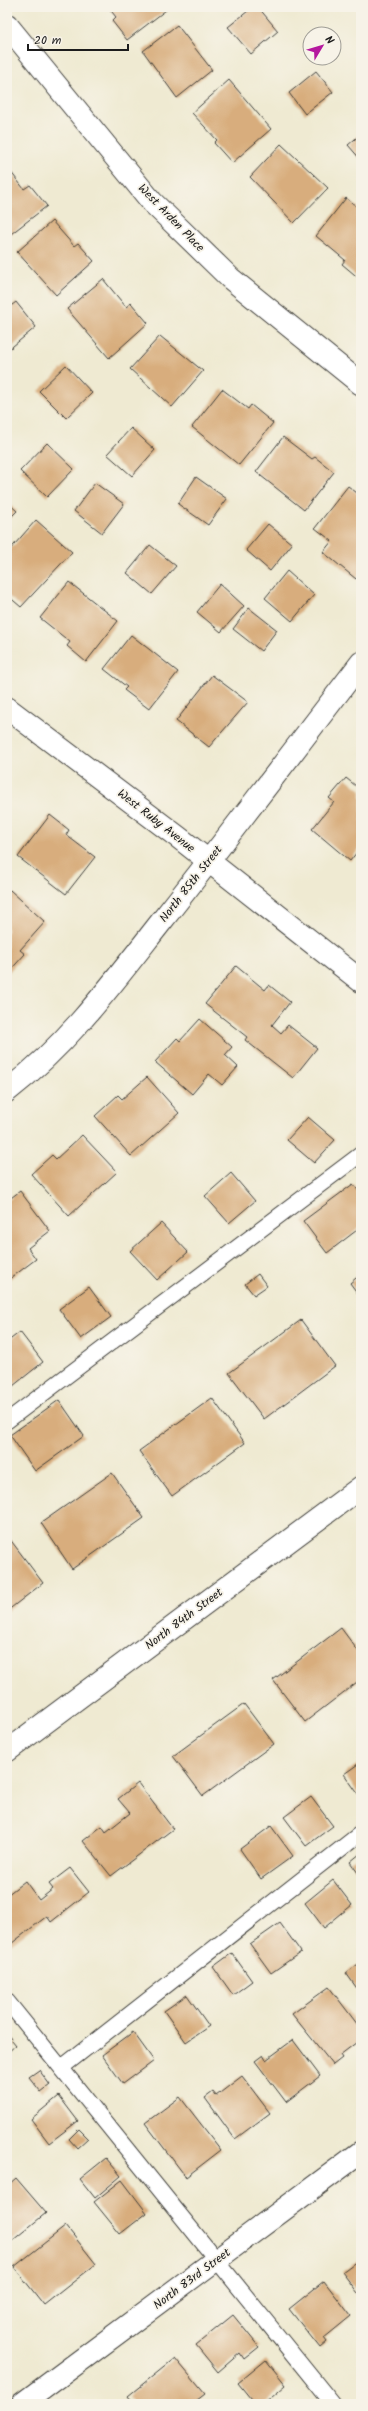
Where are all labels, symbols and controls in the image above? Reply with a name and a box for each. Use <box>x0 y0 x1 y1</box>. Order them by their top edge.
scale bar <box>28 26 128 52</box>
north arrow <box>302 26 342 66</box>
text: 20 m <box>34 31 62 50</box>
text: N <box>320 32 338 49</box>
street label: West Arden Place <box>133 179 209 257</box>
street label: West Ruby Avenue <box>113 785 199 858</box>
street label: North 85th Street <box>155 841 227 927</box>
street label: North 84th Street <box>141 1583 227 1655</box>
street label: North 83rd Street <box>149 2243 235 2314</box>

